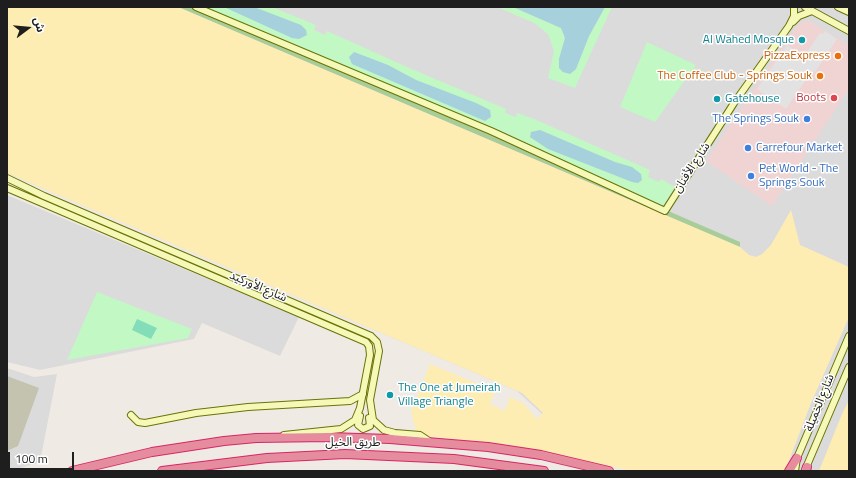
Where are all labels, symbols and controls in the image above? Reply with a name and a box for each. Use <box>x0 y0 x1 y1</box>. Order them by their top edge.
north arrow <box>8 8 48 48</box>
text: ش <box>30 15 49 34</box>
place label: Al Wahed Mosque <box>703 33 794 47</box>
marker: Al Wahed Mosque <box>797 35 807 45</box>
place label: PizzaExpress <box>764 49 830 63</box>
marker: PizzaExpress <box>833 51 843 61</box>
place label: The Coffee Club - Springs Souk <box>657 69 812 83</box>
marker: The Coffee Club - Springs Souk <box>815 71 825 81</box>
place label: Boots <box>796 91 826 105</box>
place label: Gatehouse <box>725 92 779 106</box>
marker: Boots <box>829 93 839 103</box>
marker: Gatehouse <box>712 94 722 104</box>
place label: The Springs Souk <box>712 112 799 126</box>
marker: The Springs Souk <box>802 114 812 124</box>
street label: شارع الأفنان <box>670 140 714 196</box>
place label: Carrefour Market <box>756 141 842 155</box>
marker: Carrefour Market <box>743 143 753 153</box>
place label: Pet World - The Springs Souk <box>759 162 838 190</box>
marker: Pet World - The Springs Souk <box>746 171 756 181</box>
street label: شارع الأوركيد <box>227 268 289 306</box>
street label: شارع الخميلة <box>802 372 838 434</box>
place label: The One at Jumeirah Village Triangle <box>398 381 501 409</box>
marker: The One at Jumeirah Village Triangle <box>385 390 395 400</box>
street label: طريق الخيل <box>325 436 381 450</box>
scale bar <box>10 444 76 470</box>
text: 100 m <box>15 449 48 468</box>

